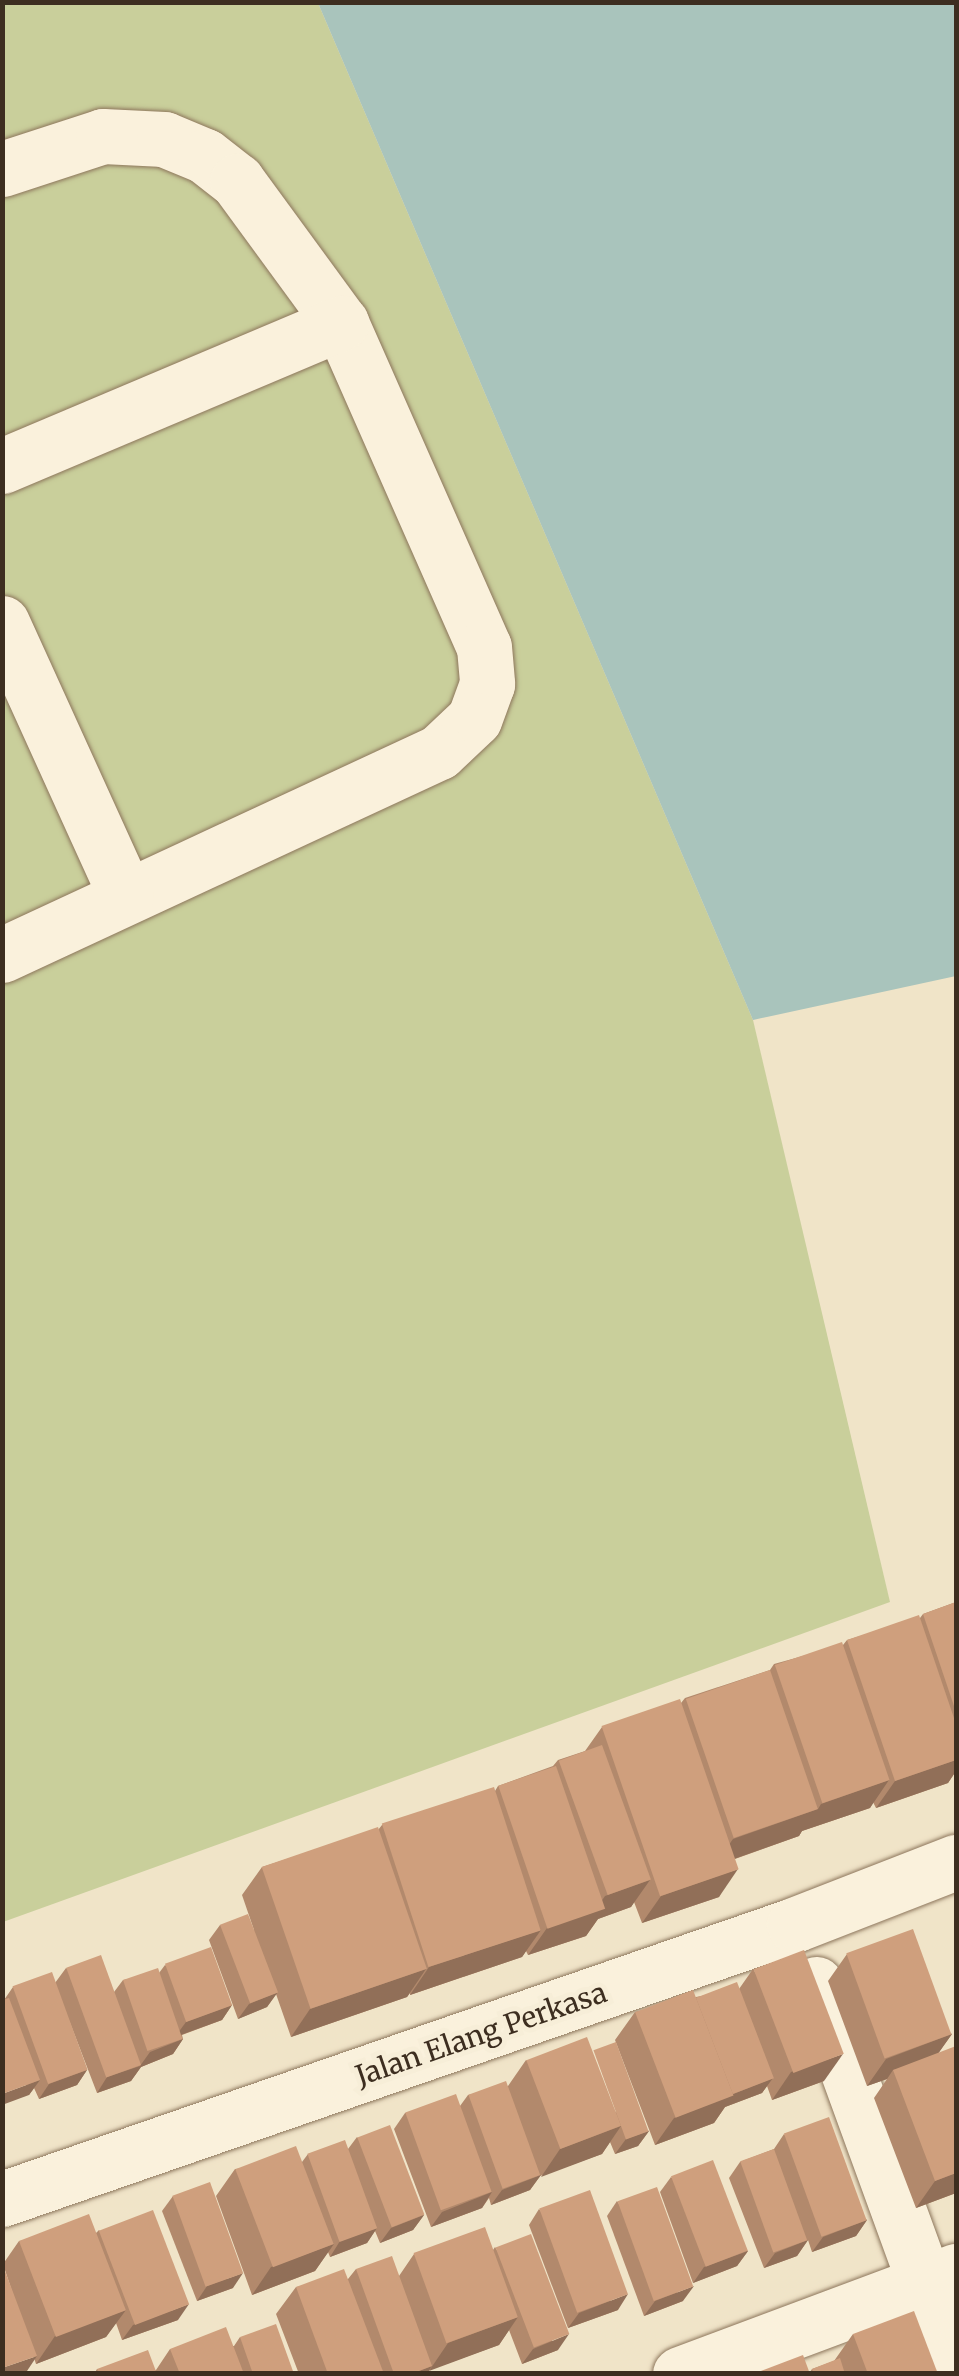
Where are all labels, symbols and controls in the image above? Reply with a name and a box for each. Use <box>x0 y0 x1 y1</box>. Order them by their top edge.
street label: Jalan Elang Perkasa <box>351 1975 611 2093</box>

